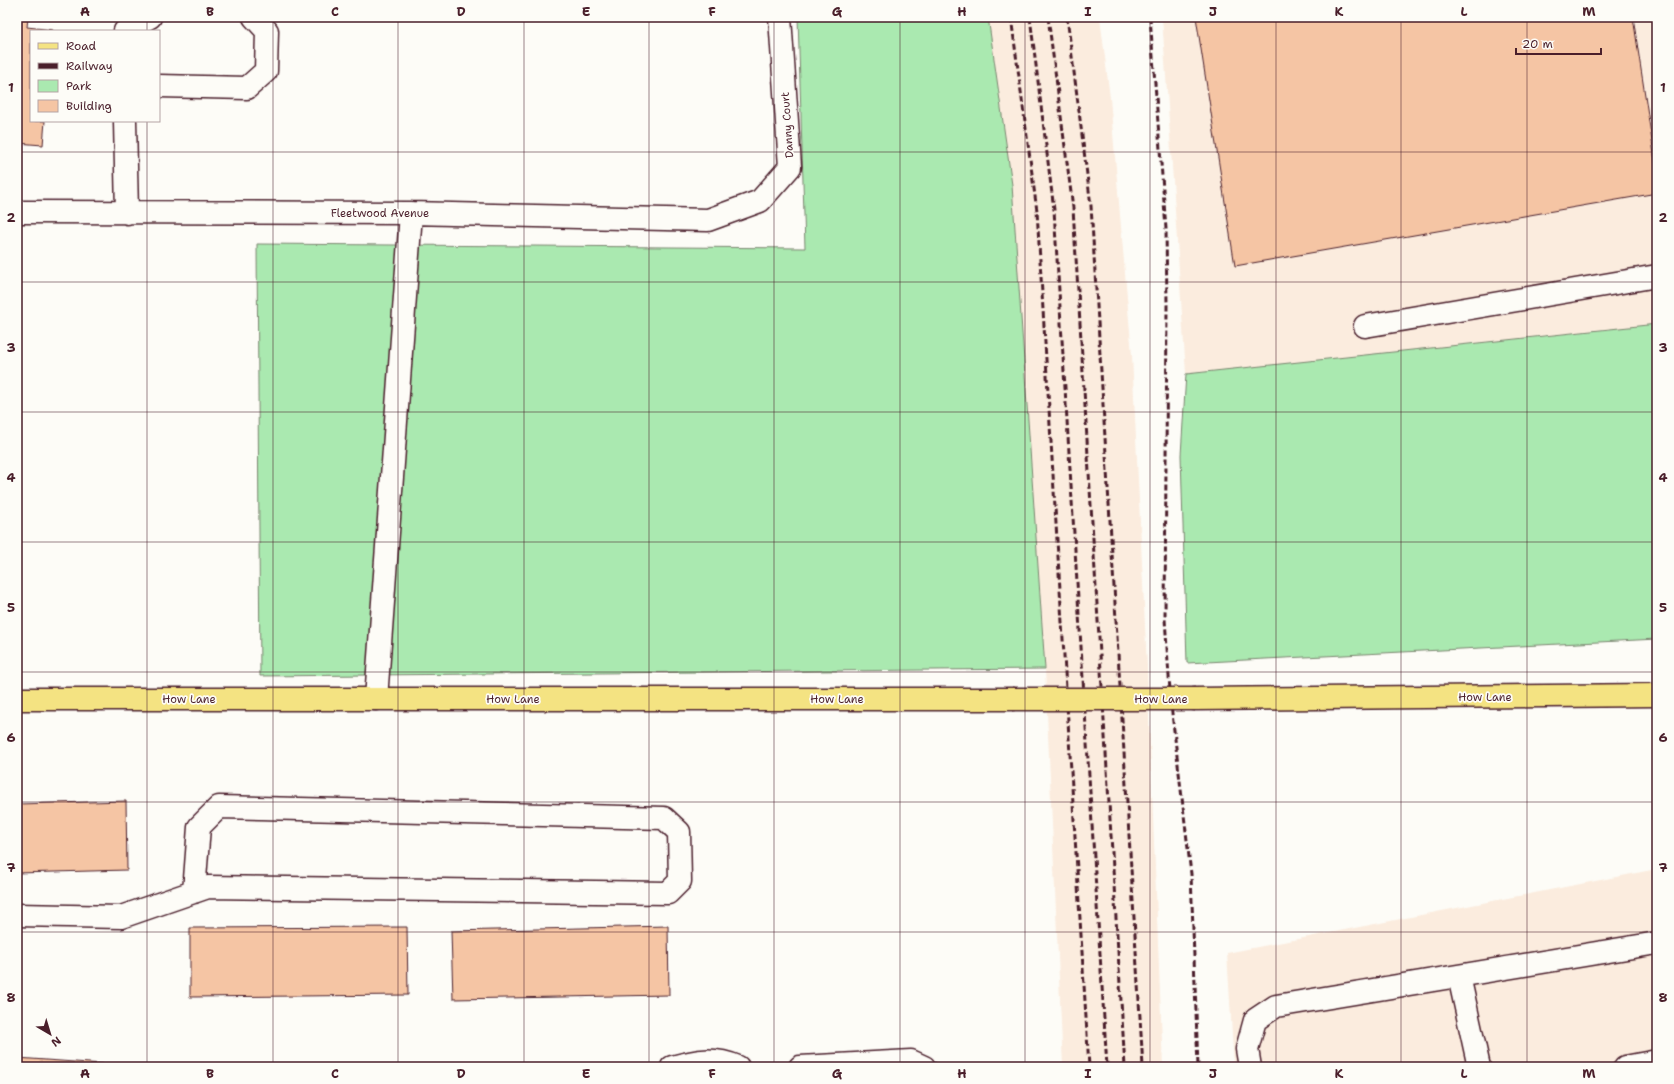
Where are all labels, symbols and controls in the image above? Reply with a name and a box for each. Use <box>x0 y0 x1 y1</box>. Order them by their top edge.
text: A <box>80 3 90 20</box>
text: B <box>206 3 214 20</box>
text: C <box>331 3 339 20</box>
text: D <box>456 3 466 20</box>
text: E <box>582 3 591 20</box>
text: F <box>708 3 716 20</box>
text: G <box>832 3 843 20</box>
text: H <box>957 3 967 20</box>
text: I <box>1084 3 1092 20</box>
text: J <box>1209 3 1217 20</box>
text: K <box>1335 3 1344 20</box>
text: L <box>1460 3 1468 20</box>
text: M <box>1582 3 1596 20</box>
legend <box>30 30 160 122</box>
scale bar <box>1516 30 1601 56</box>
text: 20 m <box>1522 36 1553 52</box>
text: Road <box>66 38 97 54</box>
text: Railway <box>66 58 113 74</box>
text: Park <box>66 78 92 94</box>
text: 1 <box>8 79 14 96</box>
text: 1 <box>1660 79 1666 96</box>
street label: Danny Court <box>778 91 797 159</box>
text: Building <box>66 98 112 114</box>
street label: Fleetwood Avenue <box>331 206 429 221</box>
text: 2 <box>6 209 16 226</box>
text: 2 <box>1658 209 1668 226</box>
text: 3 <box>6 339 16 356</box>
text: 3 <box>1658 339 1668 356</box>
text: 4 <box>6 469 16 486</box>
text: 4 <box>1658 469 1668 486</box>
text: 5 <box>7 599 15 616</box>
text: 5 <box>1659 599 1667 616</box>
street label: How Lane <box>1458 690 1512 705</box>
street label: How Lane <box>162 692 216 707</box>
street label: How Lane <box>486 692 540 707</box>
street label: How Lane <box>810 692 864 707</box>
street label: How Lane <box>1134 692 1188 707</box>
text: 6 <box>6 729 16 746</box>
text: 6 <box>1658 729 1668 746</box>
text: 7 <box>6 859 16 876</box>
text: 7 <box>1658 859 1668 876</box>
text: 8 <box>6 989 16 1006</box>
text: 8 <box>1658 989 1668 1006</box>
north arrow <box>30 1014 70 1054</box>
text: N <box>48 1033 64 1050</box>
text: A <box>80 1065 90 1082</box>
text: B <box>206 1065 214 1082</box>
text: C <box>331 1065 339 1082</box>
text: D <box>456 1065 466 1082</box>
text: E <box>582 1065 591 1082</box>
text: F <box>708 1065 716 1082</box>
text: G <box>832 1065 843 1082</box>
text: H <box>957 1065 967 1082</box>
text: I <box>1084 1065 1092 1082</box>
text: J <box>1209 1065 1217 1082</box>
text: K <box>1335 1065 1344 1082</box>
text: L <box>1460 1065 1468 1082</box>
text: M <box>1582 1065 1596 1082</box>

